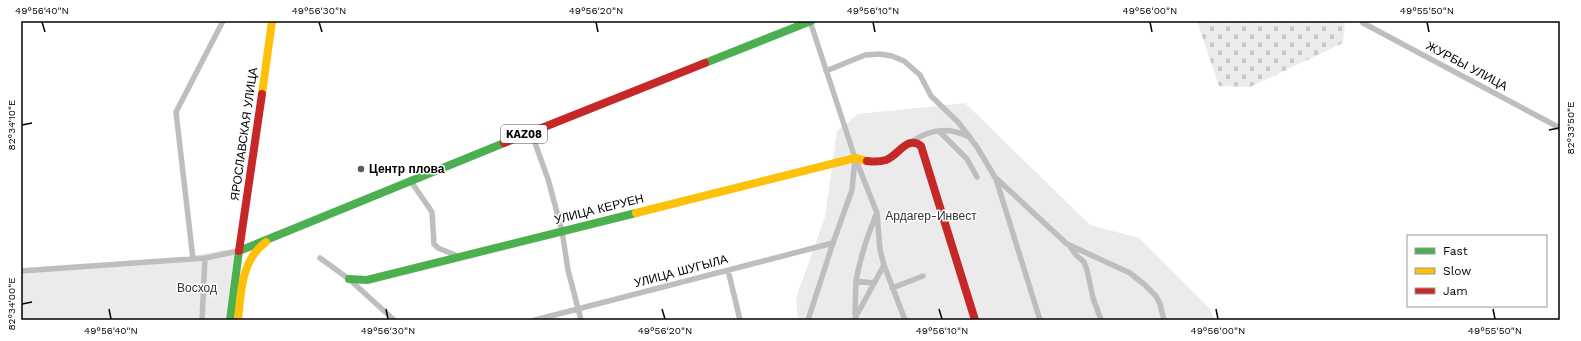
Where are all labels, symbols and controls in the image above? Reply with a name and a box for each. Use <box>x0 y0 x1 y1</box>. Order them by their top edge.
text: 49°56'40"N <box>15 5 69 16</box>
text: 49°56'30"N <box>292 5 346 16</box>
text: 49°56'20"N <box>569 5 623 16</box>
text: 49°56'10"N <box>847 5 899 16</box>
text: 49°56'00"N <box>1123 5 1177 16</box>
text: 49°55'50"N <box>1400 5 1454 16</box>
street label: ЖУРБЫ УЛИЦА <box>1424 39 1510 93</box>
street label: ЯРОСЛАВСКАЯ УЛИЦА <box>228 66 260 202</box>
text: 82°34'10"E <box>6 100 17 150</box>
text: 82°33'50"E <box>1565 101 1576 155</box>
road number: KAZ08 <box>501 125 547 143</box>
place label: Центр плова <box>369 162 445 176</box>
marker: Центр плова <box>356 164 366 174</box>
street label: УЛИЦА КЕРУЕН <box>553 191 645 227</box>
park label: Ардагер-Инвест <box>885 209 977 223</box>
legend <box>1407 235 1547 307</box>
text: Fast <box>1443 244 1468 258</box>
street label: УЛИЦА ШУГЫЛА <box>633 252 729 290</box>
text: Slow <box>1443 264 1471 278</box>
text: 82°34'00"E <box>6 277 17 331</box>
park label: Восход <box>177 281 217 295</box>
text: Jam <box>1443 284 1468 298</box>
text: 49°56'40"N <box>84 325 138 336</box>
text: 49°56'30"N <box>361 325 415 336</box>
text: 49°56'20"N <box>638 325 692 336</box>
text: 49°56'10"N <box>916 325 968 336</box>
text: 49°56'00"N <box>1191 325 1245 336</box>
text: 49°55'50"N <box>1468 325 1522 336</box>

